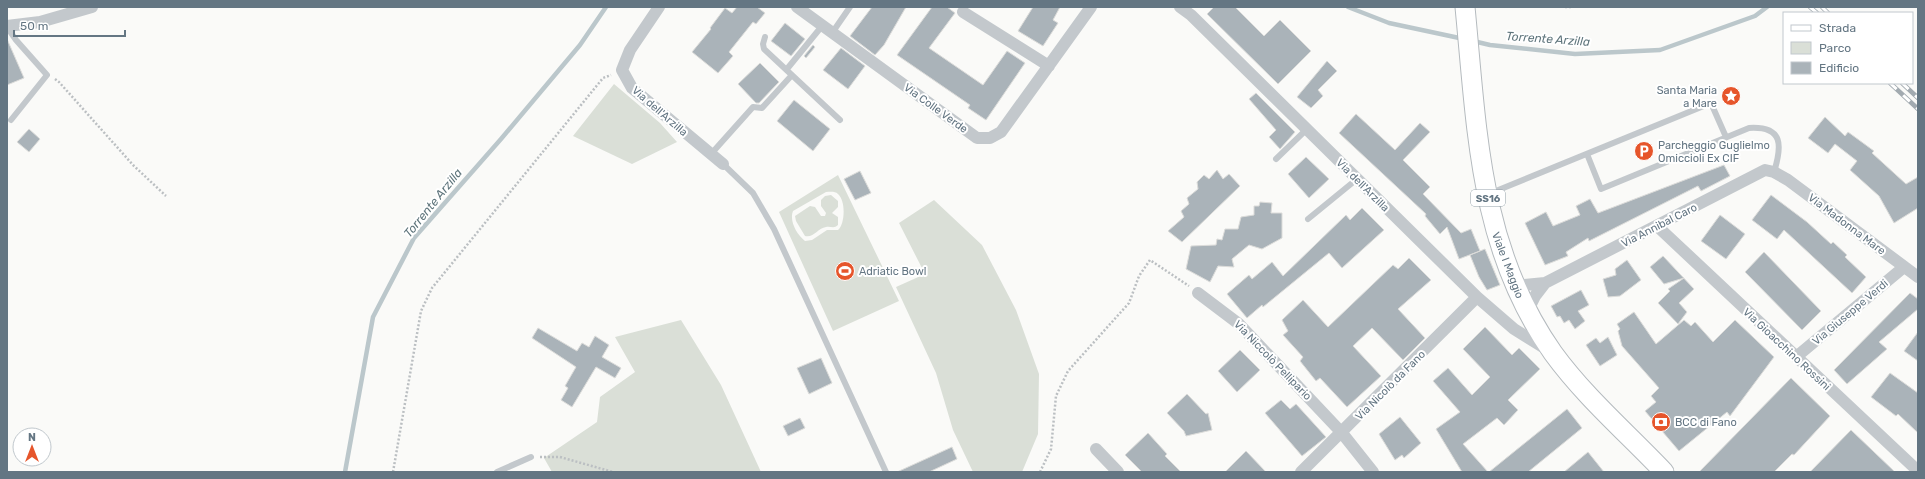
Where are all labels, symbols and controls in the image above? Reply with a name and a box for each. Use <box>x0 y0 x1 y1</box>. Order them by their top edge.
scale bar <box>14 12 125 38</box>
legend <box>1783 12 1913 84</box>
text: 50 m <box>20 19 48 33</box>
text: Strada <box>1819 21 1856 35</box>
water label: Torrente Arzilla <box>1506 29 1590 49</box>
text: Parco <box>1819 41 1851 55</box>
text: Edificio <box>1819 61 1859 75</box>
street label: Via Colle Verde <box>901 81 970 136</box>
street label: Via dell'Arzilla <box>629 84 690 139</box>
place label: Santa Maria a Mare <box>1657 84 1717 110</box>
place icon: Santa Maria a Mare <box>1720 85 1742 107</box>
place label: Parcheggio Guglielmo Omiccioli Ex CIF <box>1658 139 1770 165</box>
parking icon: Parcheggio Guglielmo Omiccioli Ex CIF <box>1633 140 1655 162</box>
street label: Via dell'Arzilla <box>1333 156 1392 215</box>
water label: Torrente Arzilla <box>401 166 465 240</box>
road number: SS16 <box>1471 190 1505 206</box>
street label: Via Madonna Mare <box>1805 191 1888 258</box>
street label: Via Annibal Caro <box>1619 201 1699 250</box>
street label: Viale I Maggio <box>1489 230 1526 300</box>
sports icon: Adriatic Bowl <box>834 260 856 282</box>
place label: Adriatic Bowl <box>859 265 926 278</box>
street label: Via Giuseppe Verdi <box>1810 277 1891 348</box>
street label: Via Gioacchino Rossini <box>1740 305 1833 393</box>
street label: Via Niccolò Pellipario <box>1231 318 1314 403</box>
street label: Via Nicolò da Fano <box>1353 348 1428 423</box>
bank icon: BCC di Fano <box>1650 411 1672 433</box>
place label: BCC di Fano <box>1675 416 1737 429</box>
north arrow <box>12 427 52 467</box>
text: N <box>28 431 36 444</box>

